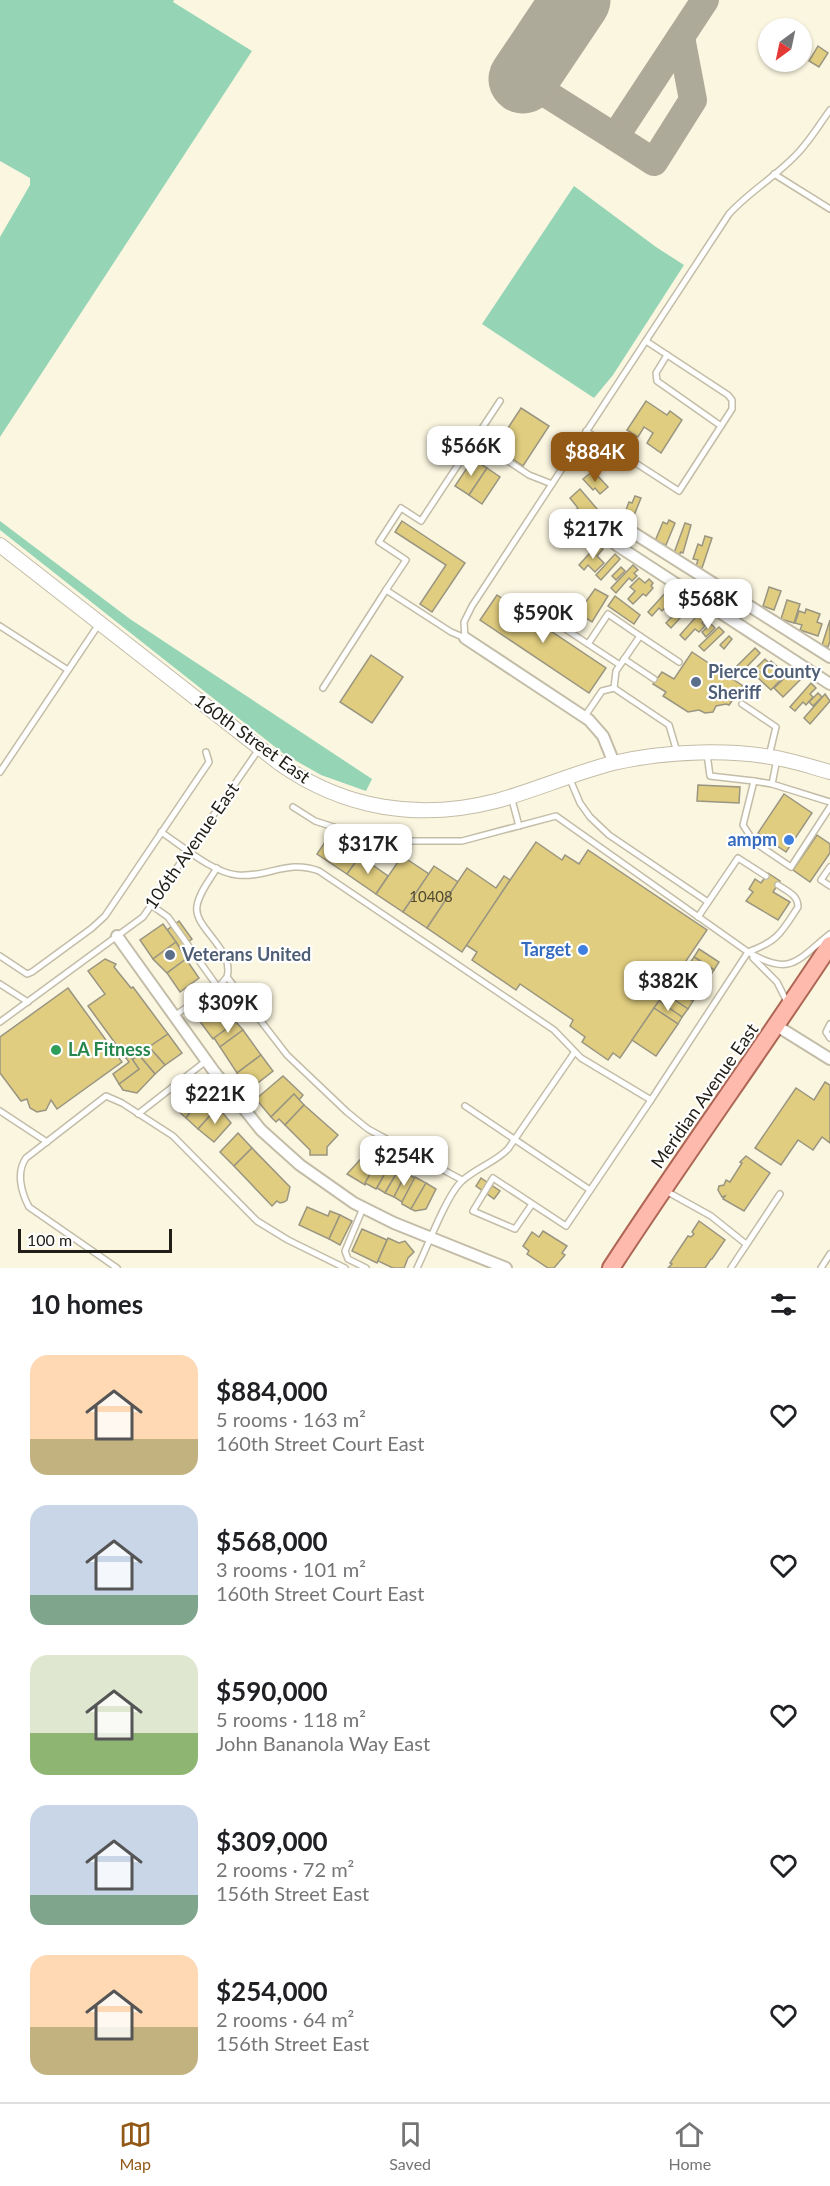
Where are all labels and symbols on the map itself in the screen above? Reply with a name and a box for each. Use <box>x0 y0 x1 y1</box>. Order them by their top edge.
north arrow <box>758 18 812 72</box>
pin: $566K <box>429 426 513 477</box>
pin: $884K <box>553 432 637 483</box>
pin: $217K <box>551 509 635 560</box>
pin: $568K <box>666 579 750 630</box>
pin: $590K <box>501 593 585 644</box>
place label: Pierce County Sheriff <box>708 660 821 703</box>
marker: Pierce County Sheriff <box>689 675 703 689</box>
street label: 160th Street East <box>190 689 315 788</box>
street label: 106th Avenue East <box>139 777 243 913</box>
pin: $317K <box>326 824 410 875</box>
place label: ampm <box>727 828 777 850</box>
marker: ampm <box>782 833 796 847</box>
house number: 10408 <box>409 887 453 905</box>
place label: Target <box>521 938 571 960</box>
place label: Veterans United <box>181 943 311 965</box>
marker: Target <box>576 943 590 957</box>
marker: Veterans United <box>163 948 177 962</box>
pin: $382K <box>626 961 710 1012</box>
pin: $309K <box>186 983 270 1034</box>
street label: Meridian Avenue East <box>646 1018 763 1172</box>
place label: LA Fitness <box>68 1038 151 1060</box>
marker: LA Fitness <box>49 1043 63 1057</box>
pin: $221K <box>173 1074 257 1125</box>
pin: $254K <box>362 1136 446 1187</box>
scale bar <box>18 1226 172 1254</box>

